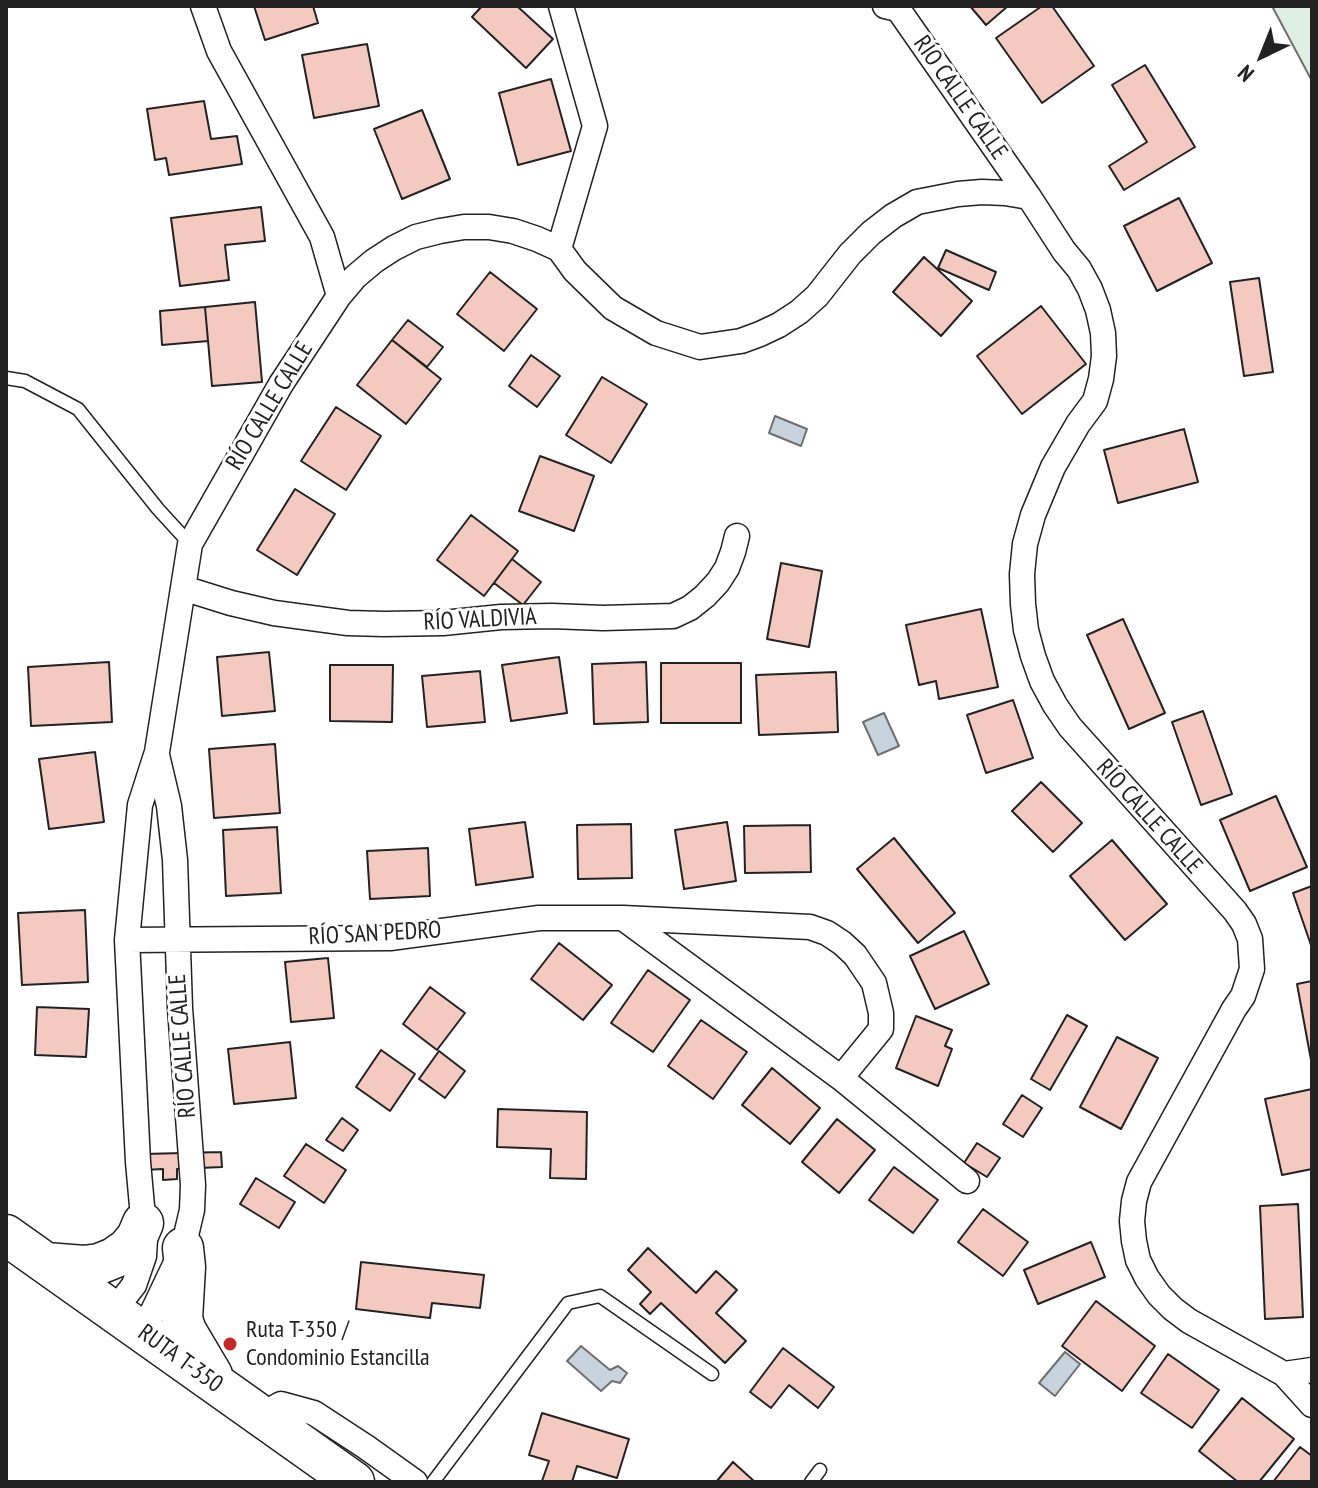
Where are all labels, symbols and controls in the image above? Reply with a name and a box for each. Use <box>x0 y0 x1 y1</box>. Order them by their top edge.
north arrow <box>1222 16 1302 96</box>
street label: RÍO CALLE CALLE <box>907 31 1013 165</box>
text: N <box>1232 59 1260 88</box>
street label: RÍO CALLE CALLE <box>220 337 320 475</box>
street label: RÍO VALDIVIA <box>423 603 537 637</box>
street label: RÍO CALLE CALLE <box>1090 754 1208 880</box>
street label: RÍO SAN PEDRO <box>308 916 442 952</box>
street label: RÍO CALLE CALLE <box>164 973 202 1119</box>
place label: Ruta T-350 / Condominio Estancilla <box>246 1316 430 1372</box>
street label: RUTA T-350 <box>132 1319 228 1399</box>
marker: Ruta T-350 / Condominio Estancilla <box>221 1335 239 1353</box>

